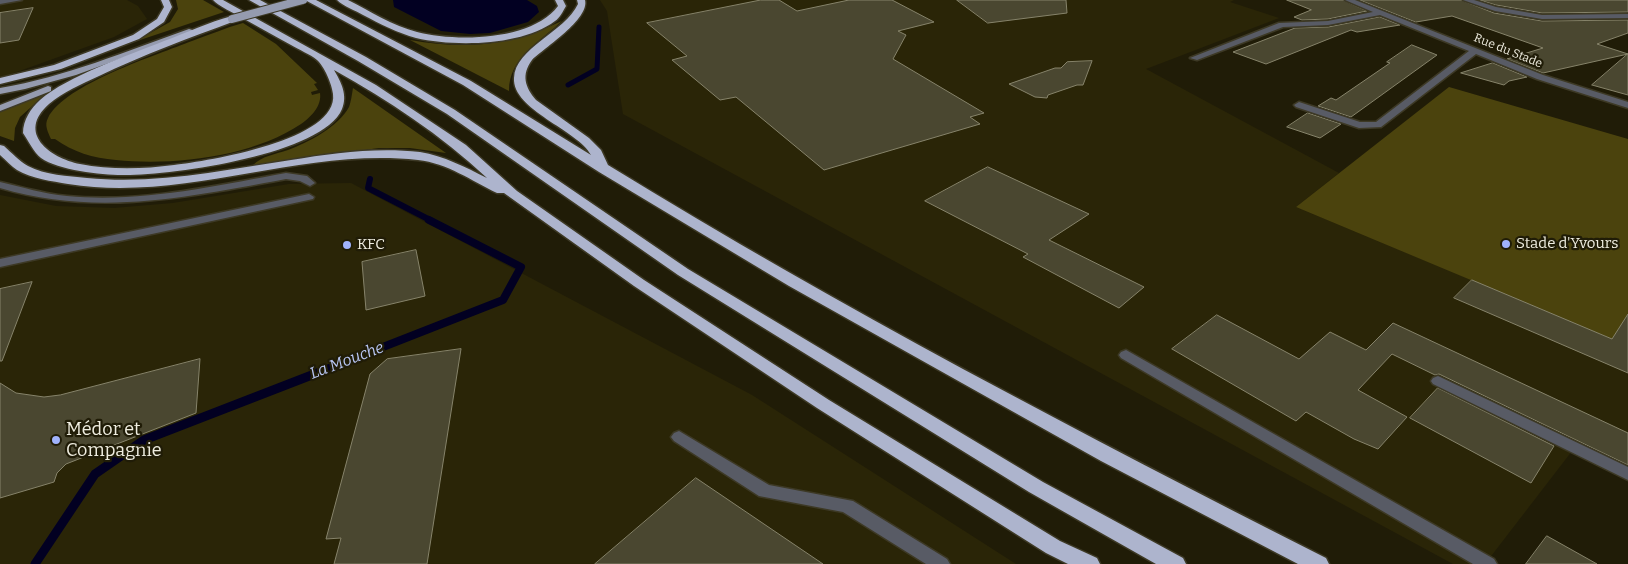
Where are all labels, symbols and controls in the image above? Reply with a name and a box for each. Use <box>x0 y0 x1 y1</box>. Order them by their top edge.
street label: Rue du Stade <box>1472 31 1544 71</box>
place label: Stade d'Yvours <box>1516 235 1618 253</box>
place label: KFC <box>357 236 385 254</box>
marker: Stade d'Yvours <box>1500 238 1512 250</box>
marker: KFC <box>341 239 353 251</box>
water label: La Mouche <box>307 338 387 384</box>
place label: Médor et Compagnie <box>66 419 162 462</box>
marker: Médor et Compagnie <box>50 434 62 446</box>

